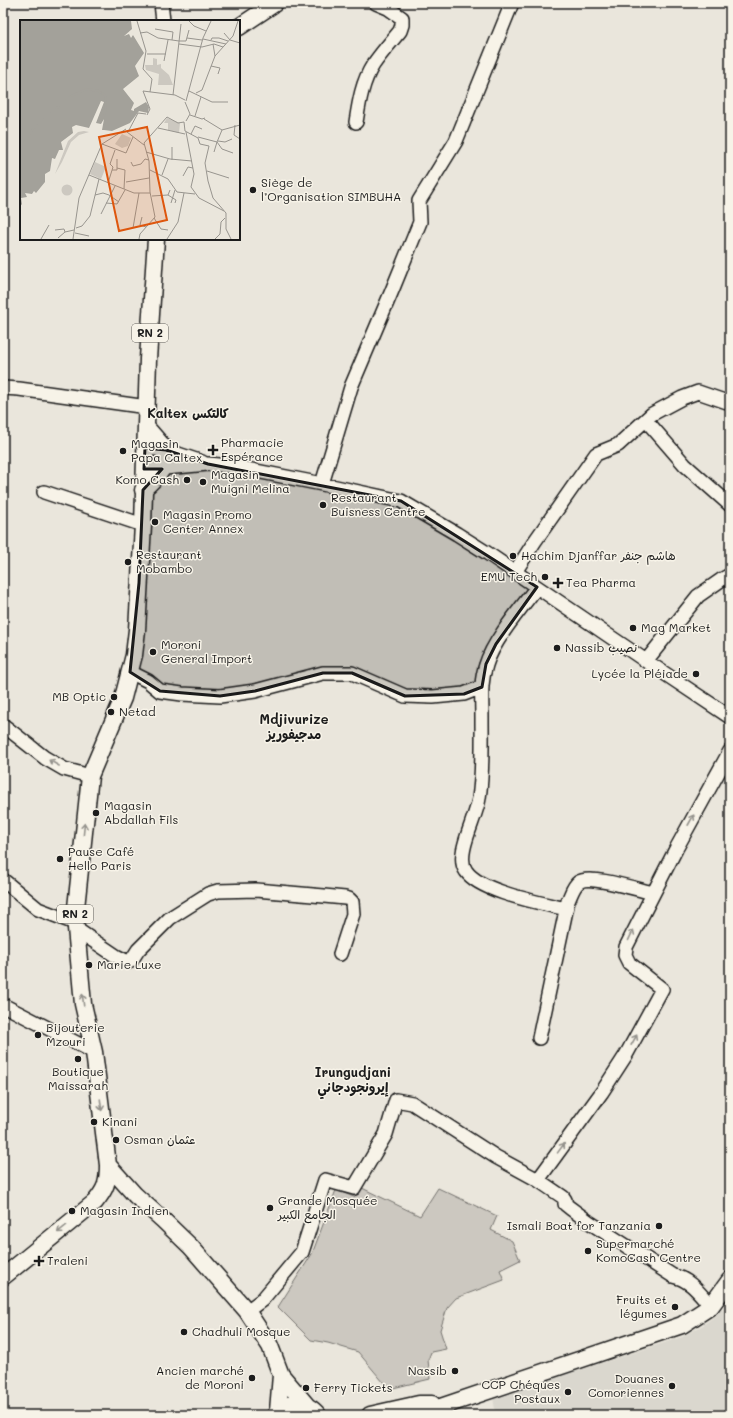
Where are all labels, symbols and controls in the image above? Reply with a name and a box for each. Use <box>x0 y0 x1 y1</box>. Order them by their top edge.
inset map <box>20 20 240 240</box>
place label: Siège de l’Organisation SIMBUHA <box>261 174 401 204</box>
marker: Siège de l’Organisation SIMBUHA <box>248 185 258 195</box>
road number: RN 2 <box>132 324 168 342</box>
district label: Kaltex كالتكس <box>147 404 229 421</box>
place label: Pharmacie Espérance <box>221 434 284 464</box>
place label: Magasin Papa Caltex <box>131 435 202 465</box>
marker: Pharmacie Espérance <box>208 445 218 455</box>
marker: Magasin Papa Caltex <box>118 446 128 456</box>
place label: Magasin Muigni Melina <box>211 466 290 496</box>
place label: Komo Cash <box>115 471 179 487</box>
marker: Komo Cash <box>182 475 192 485</box>
marker: Magasin Muigni Melina <box>198 477 208 487</box>
place label: Restaurant Buisness Centre <box>331 489 425 519</box>
marker: Restaurant Buisness Centre <box>318 500 328 510</box>
place label: Magasin Promo Center Annex <box>163 506 252 536</box>
marker: Magasin Promo Center Annex <box>150 517 160 527</box>
place label: Restaurant Mobambo <box>136 546 202 576</box>
place label: Hachim Djanffar هاشم جنفر <box>521 547 676 565</box>
marker: Hachim Djanffar هاشم جنفر <box>508 551 518 561</box>
marker: Restaurant Mobambo <box>123 557 133 567</box>
place label: EMU Tech <box>481 568 537 584</box>
marker: EMU Tech <box>540 572 550 582</box>
place label: Tea Pharma <box>566 574 636 590</box>
marker: Tea Pharma <box>553 578 563 588</box>
place label: Mag Market <box>641 619 711 635</box>
marker: Mag Market <box>628 623 638 633</box>
place label: Moroni General Import <box>161 636 252 666</box>
place label: Nassib نصيب <box>565 639 637 656</box>
marker: Nassib نصيب <box>552 643 562 653</box>
marker: Moroni General Import <box>148 647 158 657</box>
place label: Lycée la Pléiade <box>591 665 688 681</box>
marker: Lycée la Pléiade <box>691 669 701 679</box>
place label: MB Optic <box>52 688 106 704</box>
marker: MB Optic <box>109 692 119 702</box>
place label: Netad <box>119 703 156 719</box>
marker: Netad <box>106 707 116 717</box>
district label: Mdjivurize مدجيفوريز <box>260 710 329 743</box>
one-way arrow <box>48 759 60 767</box>
place label: Magasin Abdallah Fils <box>104 797 179 827</box>
marker: Magasin Abdallah Fils <box>91 808 101 818</box>
one-way arrow <box>688 815 696 827</box>
one-way arrow <box>81 823 88 836</box>
place label: Pause Café Hello Paris <box>68 843 134 873</box>
marker: Pause Café Hello Paris <box>55 854 65 864</box>
road number: RN 2 <box>57 905 93 923</box>
one-way arrow <box>628 930 635 942</box>
place label: Marie Luxe <box>97 956 161 972</box>
marker: Marie Luxe <box>84 960 94 970</box>
one-way arrow <box>79 994 87 1007</box>
place label: Bijouterie Mzouri <box>46 1019 105 1049</box>
marker: Bijouterie Mzouri <box>33 1030 43 1040</box>
one-way arrow <box>630 1035 638 1047</box>
marker: Boutique Maissarah <box>73 1054 83 1064</box>
place label: Boutique Maissarah <box>48 1063 108 1093</box>
district label: Irungudjani إيرونجودجاني <box>315 1063 391 1100</box>
one-way arrow <box>97 1098 104 1111</box>
place label: Kinani <box>102 1113 137 1129</box>
marker: Kinani <box>89 1117 99 1127</box>
place label: Osman عثمان <box>124 1131 195 1147</box>
marker: Osman عثمان <box>111 1135 121 1145</box>
one-way arrow <box>557 1143 565 1154</box>
place label: Grande Mosquée الجامع الكبير <box>277 1192 378 1224</box>
place label: Magasin Indien <box>80 1202 169 1218</box>
marker: Grande Mosquée الجامع الكبير <box>265 1203 275 1213</box>
marker: Magasin Indien <box>67 1206 77 1216</box>
place label: Ismali Boat for Tanzania <box>507 1217 651 1233</box>
marker: Ismali Boat for Tanzania <box>654 1221 664 1231</box>
one-way arrow <box>56 1225 67 1234</box>
place label: Supermarché KomoCash Centre <box>596 1235 701 1265</box>
marker: Supermarché KomoCash Centre <box>583 1246 593 1256</box>
place label: Traleni <box>47 1252 88 1268</box>
marker: Traleni <box>34 1256 44 1266</box>
place label: Fruits et légumes <box>616 1291 667 1321</box>
marker: Fruits et légumes <box>670 1302 680 1312</box>
place label: Chadhuli Mosque <box>192 1323 290 1339</box>
marker: Chadhuli Mosque <box>179 1327 189 1337</box>
place label: Ancien marché de Moroni <box>156 1362 244 1392</box>
place label: Nassib <box>408 1362 447 1378</box>
marker: Nassib <box>450 1366 460 1376</box>
place label: Douanes Comoriennes <box>588 1370 664 1400</box>
marker: Ancien marché de Moroni <box>247 1373 257 1383</box>
place label: CCP Chéques Postaux <box>481 1376 560 1406</box>
place label: Ferry Tickets <box>314 1379 393 1395</box>
marker: Douanes Comoriennes <box>667 1381 677 1391</box>
marker: Ferry Tickets <box>301 1383 311 1393</box>
marker: CCP Chéques Postaux <box>563 1387 573 1397</box>

